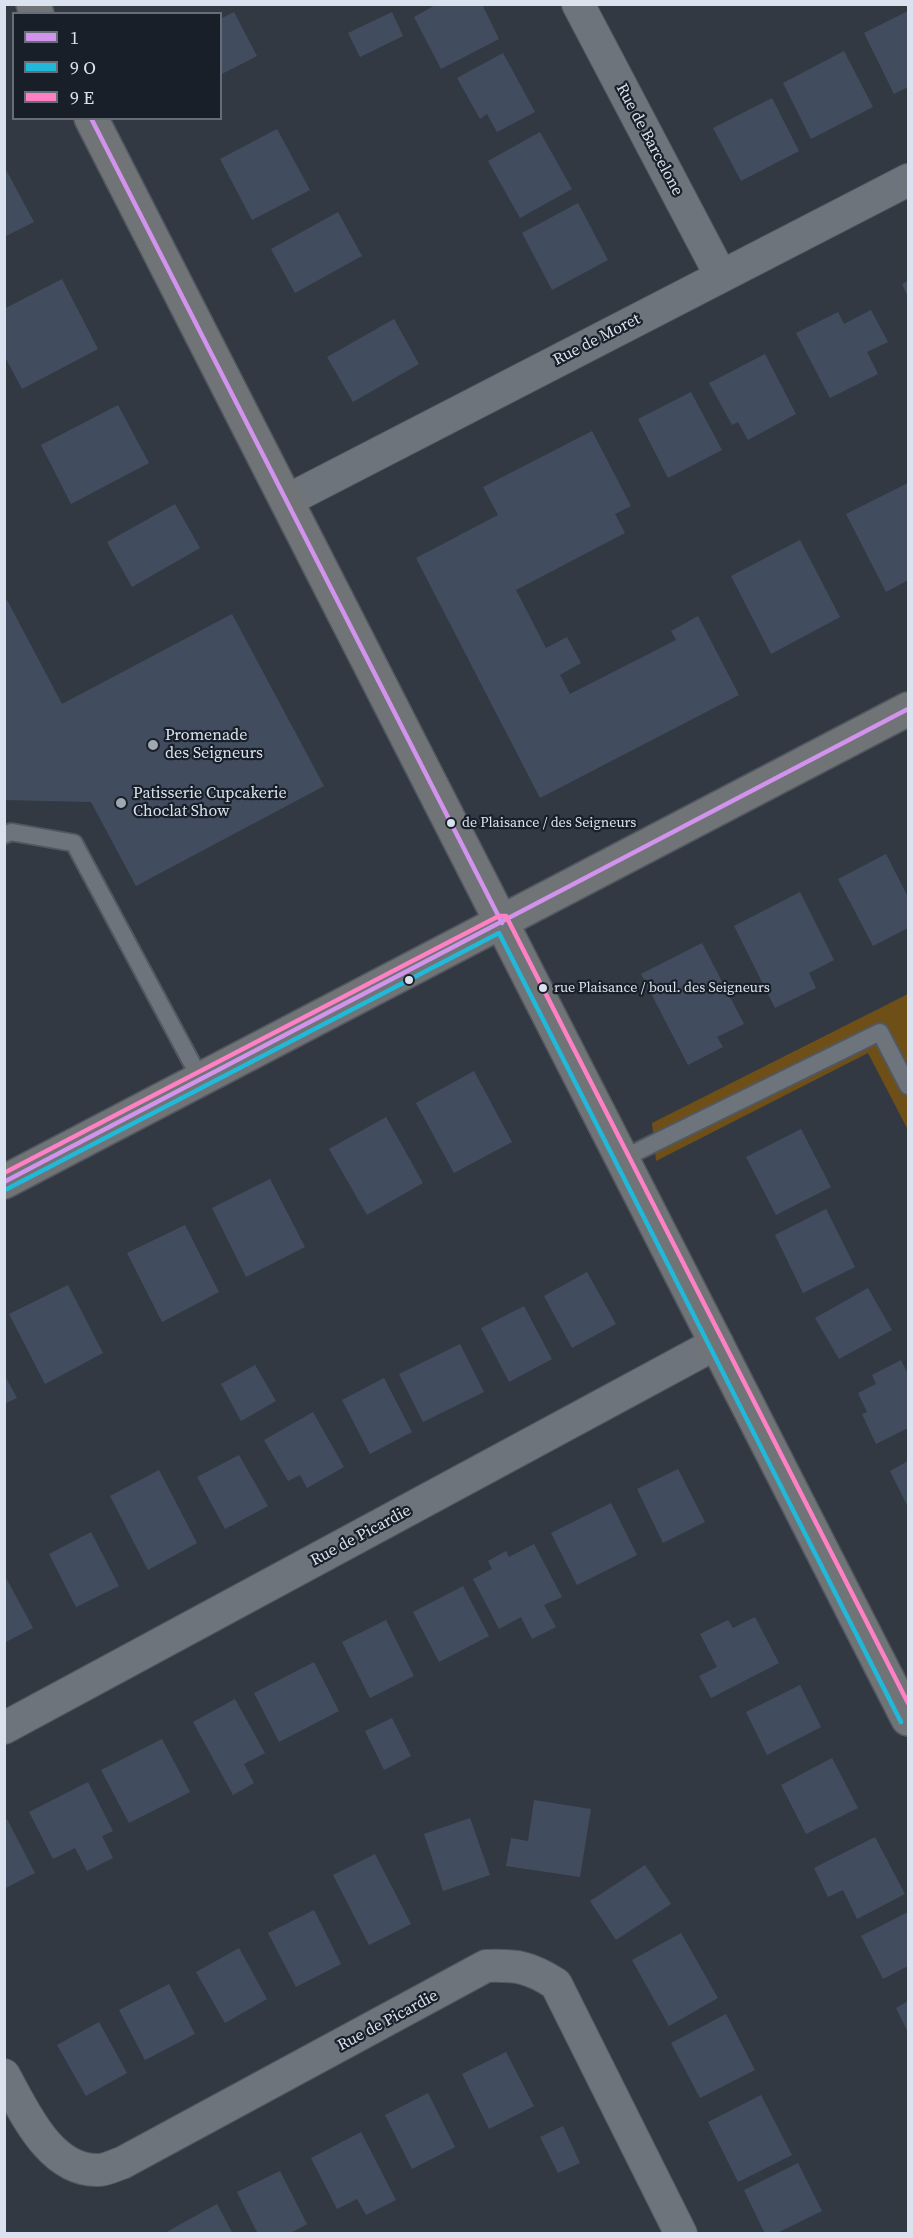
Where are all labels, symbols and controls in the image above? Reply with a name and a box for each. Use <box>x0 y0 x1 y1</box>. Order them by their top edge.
legend <box>12 12 222 120</box>
text: 1 <box>70 25 79 50</box>
text: 9 O <box>70 55 96 80</box>
street label: Rue de Barcelone <box>611 81 687 199</box>
text: 9 E <box>70 85 94 110</box>
street label: Rue de Moret <box>550 310 644 370</box>
place label: Promenade des Seigneurs <box>165 726 263 764</box>
marker: Promenade des Seigneurs <box>146 738 160 752</box>
place label: Patisserie Cupcakerie Choclat Show <box>133 784 287 822</box>
marker: Patisserie Cupcakerie Choclat Show <box>114 796 128 810</box>
place label: de Plaisance / des Seigneurs <box>462 815 636 831</box>
marker: de Plaisance / des Seigneurs <box>445 817 457 829</box>
unlabelled marker <box>403 974 415 986</box>
place label: rue Plaisance / boul. des Seigneurs <box>554 980 770 996</box>
marker: rue Plaisance / boul. des Seigneurs <box>537 982 549 994</box>
street label: Rue de Picardie <box>307 1501 415 1571</box>
street label: Rue de Picardie <box>334 1986 442 2056</box>

